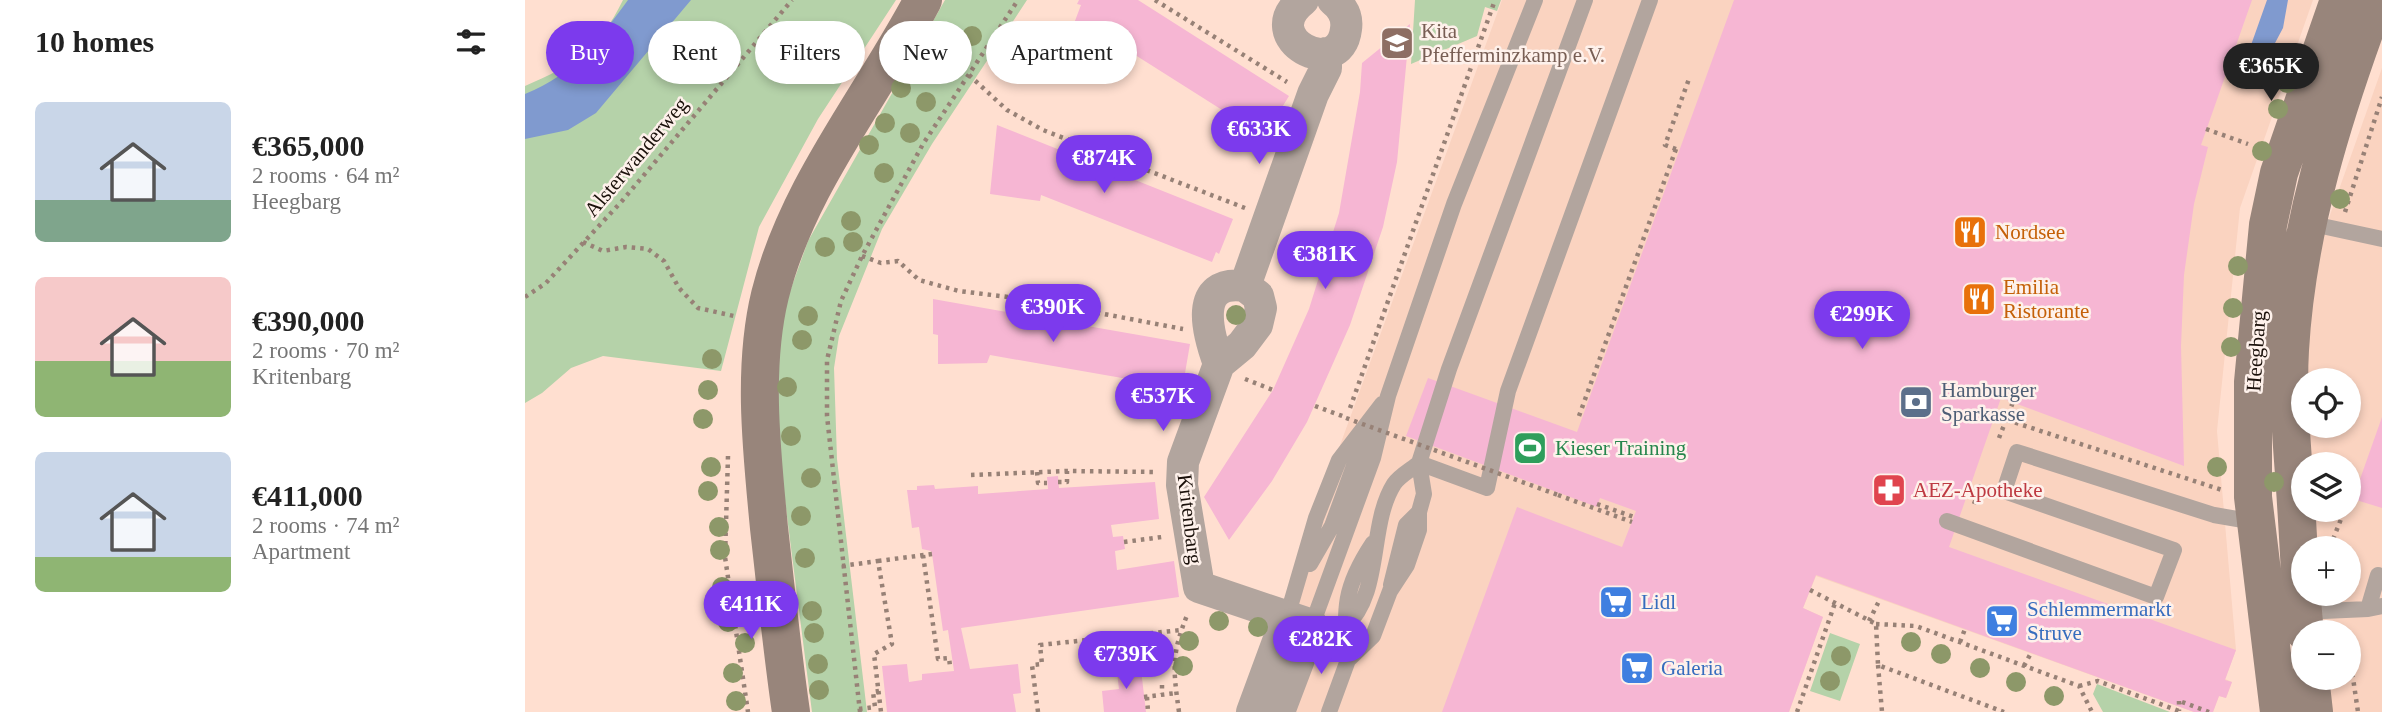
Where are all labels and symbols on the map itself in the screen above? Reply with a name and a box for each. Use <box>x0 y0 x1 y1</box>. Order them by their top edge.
place label: Kita Pfefferminzkamp e.V. <box>1421 19 1605 67</box>
school or university icon: Kita Pfefferminzkamp e.V. <box>1378 24 1416 62</box>
pin: €365K <box>2222 43 2320 103</box>
street label: Alsterwanderweg <box>579 92 693 221</box>
pin: €633K <box>1210 106 1308 166</box>
pin: €874K <box>1055 136 1153 195</box>
restaurant icon: Nordsee <box>1951 213 1989 251</box>
place label: Nordsee <box>1995 220 2065 244</box>
pin: €381K <box>1276 232 1374 291</box>
place label: Emilia Ristorante <box>2003 275 2089 323</box>
restaurant icon: Emilia Ristorante <box>1960 280 1998 318</box>
pin: €390K <box>1004 284 1102 344</box>
pin: €299K <box>1813 292 1911 351</box>
street label: Heegbarg <box>2241 309 2271 392</box>
pin: €537K <box>1114 374 1212 433</box>
place label: Hamburger Sparkasse <box>1941 378 2036 426</box>
bank icon: Hamburger Sparkasse <box>1897 383 1935 421</box>
sports icon: Kieser Training <box>1511 429 1549 467</box>
place label: Kieser Training <box>1555 436 1687 460</box>
pharmacy icon: AEZ-Apotheke <box>1870 471 1908 509</box>
street label: Kritenbarg <box>1173 473 1207 566</box>
place label: AEZ-Apotheke <box>1913 478 2042 502</box>
pin: €411K <box>702 582 800 641</box>
supermarket icon: Lidl <box>1597 583 1635 621</box>
place label: Lidl <box>1641 590 1676 614</box>
place label: Schlemmermarkt Struve <box>2027 597 2172 645</box>
supermarket icon: Schlemmermarkt Struve <box>1983 602 2021 640</box>
pin: €282K <box>1272 616 1370 676</box>
pin: €739K <box>1077 632 1175 691</box>
supermarket icon: Galeria <box>1618 649 1656 687</box>
place label: Galeria <box>1661 656 1723 680</box>

